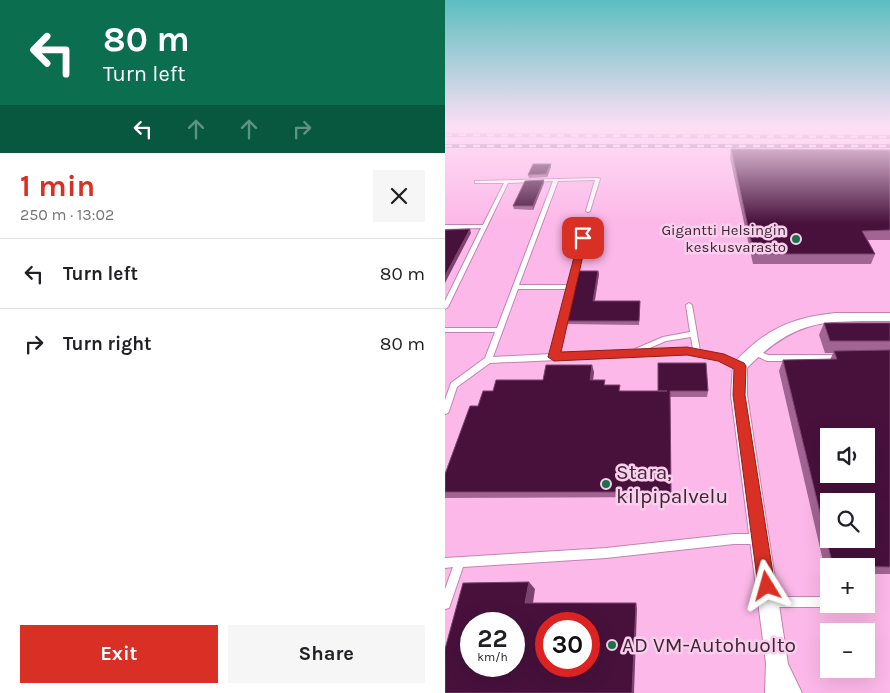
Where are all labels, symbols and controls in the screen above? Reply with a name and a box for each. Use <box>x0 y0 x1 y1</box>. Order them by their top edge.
text: 80 m <box>103 19 190 60</box>
icon: left <box>20 20 85 85</box>
text: Turn left <box>103 61 186 87</box>
icon: left <box>129 115 157 143</box>
icon: ahead <box>182 115 210 143</box>
icon: ahead <box>235 115 263 143</box>
icon: right <box>288 115 316 143</box>
text: 1 min <box>20 168 95 204</box>
button: close <box>373 170 425 222</box>
text: 250 m · 13:02 <box>20 205 114 224</box>
pin <box>562 217 604 259</box>
place label: Gigantti Helsingin keskusvarasto <box>661 221 786 256</box>
icon: arrive <box>569 224 597 252</box>
marker: Gigantti Helsingin keskusvarasto <box>790 233 802 245</box>
icon: left <box>20 260 48 288</box>
text: Turn left <box>63 263 138 285</box>
text: 80 m <box>380 263 425 285</box>
icon: right <box>20 330 48 358</box>
text: Turn right <box>63 333 152 355</box>
text: 80 m <box>380 333 425 355</box>
map controls <box>820 428 875 678</box>
button: sound <box>820 428 875 483</box>
place label: Stara, kilpipalvelu <box>616 460 728 508</box>
marker: Stara, kilpipalvelu <box>600 478 612 490</box>
button: search <box>820 493 875 548</box>
button: + <box>820 558 875 613</box>
position arrow <box>740 559 792 611</box>
speed limit sign: 30 <box>535 612 600 677</box>
button: − <box>820 623 875 678</box>
text: 22 <box>477 624 508 653</box>
button: Exit <box>20 625 218 683</box>
button: Share <box>228 625 425 683</box>
place label: AD VM-Autohuolto <box>622 633 796 657</box>
marker: AD VM-Autohuolto <box>606 639 618 651</box>
text: km/h <box>477 650 508 664</box>

